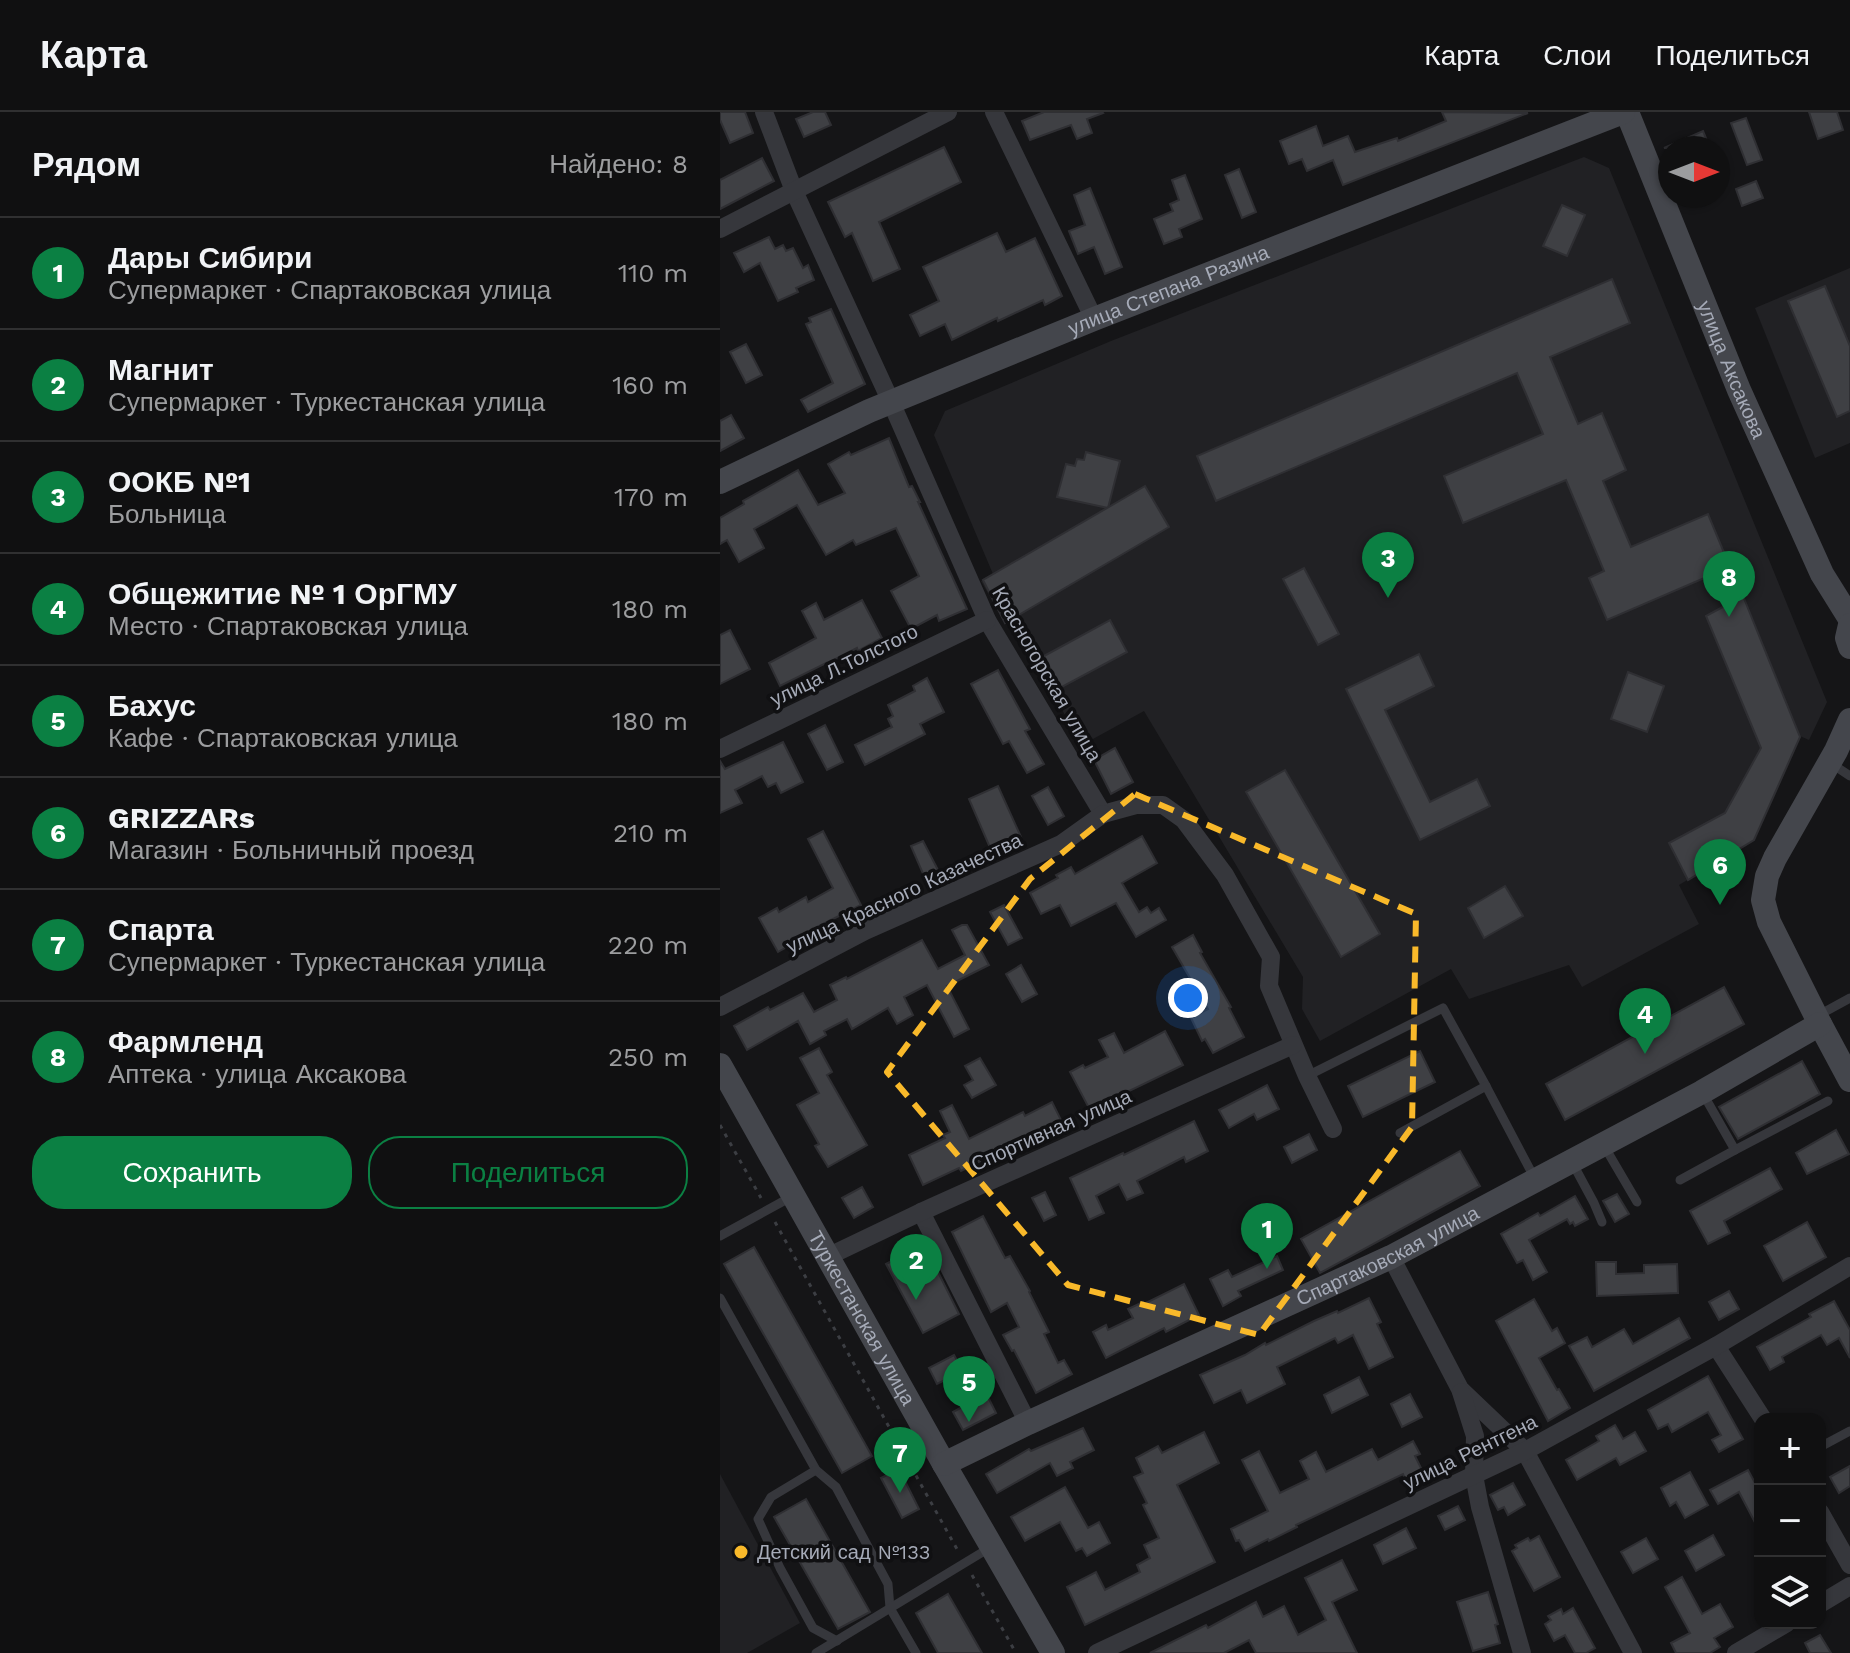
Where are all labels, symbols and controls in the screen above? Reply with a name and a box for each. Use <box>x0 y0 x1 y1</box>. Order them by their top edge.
text: Карта <box>40 33 147 77</box>
text: Карта <box>1424 39 1499 72</box>
text: Слои <box>1543 39 1611 72</box>
text: Поделиться <box>1655 39 1810 72</box>
north arrow <box>1658 136 1730 208</box>
text: Рядом <box>32 144 141 184</box>
text: Найдено: 8 <box>549 149 688 179</box>
text: Дары Сибири <box>108 240 312 275</box>
street label: улица Степана Разина <box>1065 240 1273 340</box>
text: 1 <box>52 258 64 288</box>
text: 110 m <box>618 258 688 288</box>
text: Супермаркет · Спартаковская улица <box>108 275 551 305</box>
street label: улица Аксакова <box>1692 297 1772 443</box>
text: Магнит <box>108 352 214 387</box>
text: 2 <box>50 370 66 400</box>
text: 160 m <box>612 370 688 400</box>
text: Супермаркет · Туркестанская улица <box>108 387 545 417</box>
text: ООКБ №1 <box>108 464 251 499</box>
text: 3 <box>50 482 66 512</box>
text: 170 m <box>614 482 688 512</box>
text: Больница <box>108 499 226 529</box>
pin: 3 <box>1362 532 1414 598</box>
pin: 8 <box>1703 551 1755 617</box>
text: Общежитие № 1 ОрГМУ <box>108 576 457 611</box>
street label: Красногорская улица <box>987 582 1107 767</box>
text: 4 <box>50 594 66 624</box>
text: 180 m <box>612 594 688 624</box>
text: Место · Спартаковская улица <box>108 611 468 641</box>
street label: улица Л.Толстого <box>766 619 922 711</box>
text: Бахус <box>108 688 196 723</box>
text: 5 <box>50 706 66 736</box>
text: 180 m <box>612 706 688 736</box>
text: Кафе · Спартаковская улица <box>108 723 458 753</box>
text: GRIZZARs <box>108 800 255 835</box>
text: 6 <box>50 818 66 848</box>
text: 210 m <box>613 818 688 848</box>
street label: улица Красного Казачества <box>782 827 1026 958</box>
text: Магазин · Больничный проезд <box>108 835 474 865</box>
pin: 6 <box>1694 839 1746 905</box>
text: Спарта <box>108 912 214 947</box>
text: 7 <box>50 930 66 960</box>
text: 220 m <box>608 930 688 960</box>
text: Супермаркет · Туркестанская улица <box>108 947 545 977</box>
your location <box>1168 978 1208 1018</box>
pin: 4 <box>1619 988 1671 1054</box>
text: Фармленд <box>108 1024 263 1059</box>
text: 8 <box>50 1042 66 1072</box>
text: 250 m <box>608 1042 688 1072</box>
text: Аптека · улица Аксакова <box>108 1059 406 1089</box>
street label: Спортивная улица <box>967 1084 1136 1176</box>
button: Сохранить <box>32 1136 352 1209</box>
button: Поделиться <box>368 1136 688 1209</box>
street label: Спартаковская улица <box>1292 1200 1484 1311</box>
pin: 1 <box>1241 1203 1293 1269</box>
street label: Туркестанская улица <box>803 1226 921 1410</box>
pin: 2 <box>890 1234 942 1300</box>
pin: 5 <box>943 1356 995 1422</box>
street label: улица Рентгена <box>1399 1409 1542 1495</box>
map controls <box>1754 1413 1826 1629</box>
button: + <box>1754 1413 1826 1485</box>
pin: 7 <box>874 1427 926 1493</box>
button: − <box>1754 1485 1826 1557</box>
place label: Детский сад №133 <box>757 1540 930 1564</box>
marker: Детский сад №133 <box>732 1543 750 1561</box>
button: layers <box>1754 1557 1826 1629</box>

